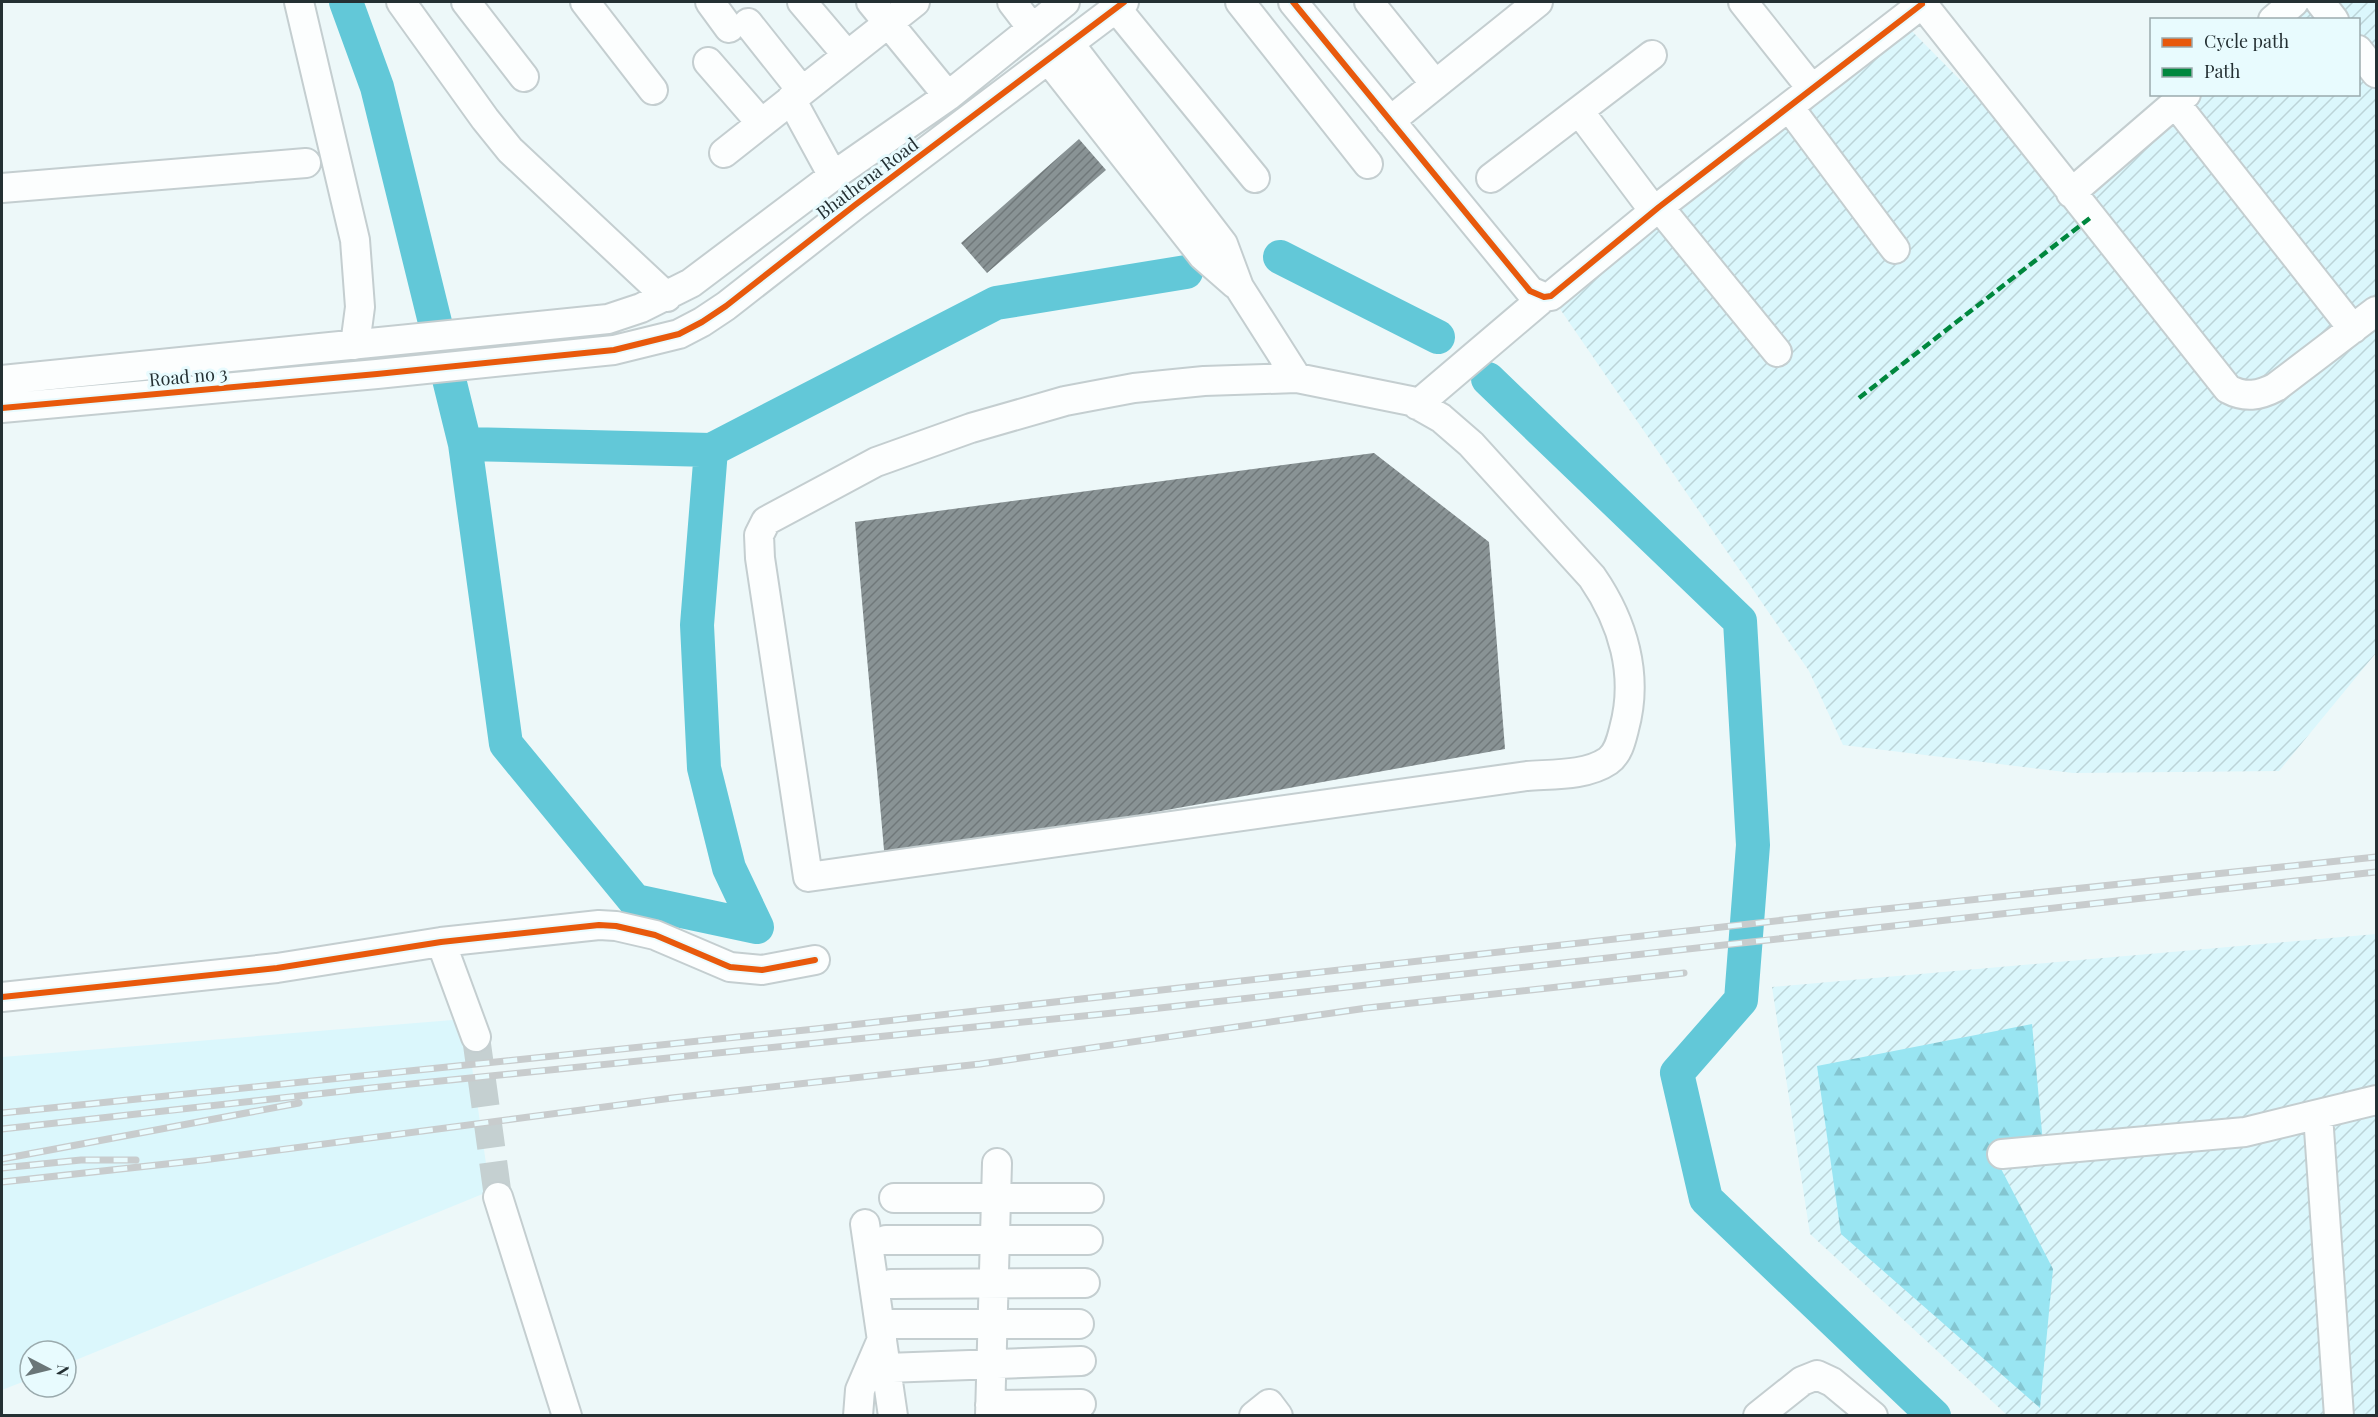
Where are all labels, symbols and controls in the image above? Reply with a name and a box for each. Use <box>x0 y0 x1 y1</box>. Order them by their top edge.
legend <box>2150 18 2360 96</box>
text: Cycle path <box>2204 29 2289 53</box>
text: Path <box>2204 59 2241 83</box>
street label: Bhathena Road <box>811 132 923 224</box>
street label: Road no 3 <box>148 361 228 391</box>
north arrow <box>18 1339 78 1399</box>
text: N <box>52 1364 75 1378</box>

